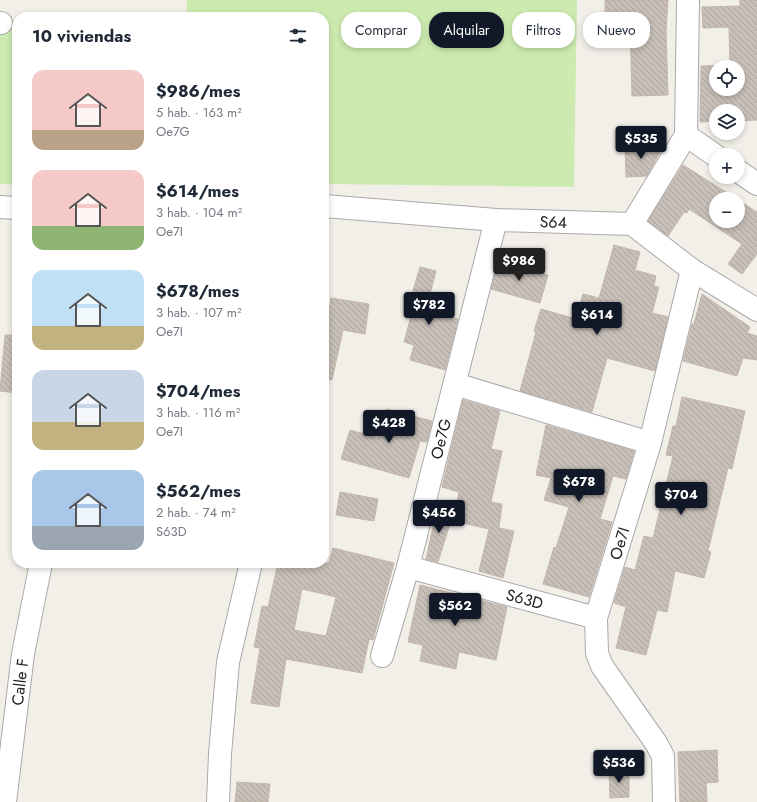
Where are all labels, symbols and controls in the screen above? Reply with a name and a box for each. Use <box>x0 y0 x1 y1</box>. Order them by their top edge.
chip: Comprar <box>341 12 421 48</box>
chip: Alquilar <box>429 12 504 48</box>
chip: Filtros <box>512 12 575 48</box>
chip: Nuevo <box>583 12 650 48</box>
text: 10 viviendas <box>32 24 131 48</box>
icon: filters <box>287 25 309 47</box>
map controls <box>709 60 745 228</box>
button: locate <box>709 60 745 96</box>
text: $986/mes <box>156 79 241 103</box>
icon: home <box>64 86 112 134</box>
text: 5 hab. · 163 m² <box>156 103 242 122</box>
button: layers <box>709 104 745 140</box>
text: Oe7G <box>156 122 190 141</box>
pin: $535 <box>617 126 665 160</box>
text: $535 <box>625 129 657 148</box>
button: + <box>709 148 745 184</box>
text: $614/mes <box>156 179 239 203</box>
icon: home <box>64 186 112 234</box>
button: − <box>709 192 745 228</box>
text: 3 hab. · 104 m² <box>156 203 242 222</box>
street label: S64 <box>539 210 567 234</box>
text: Oe7I <box>156 222 183 241</box>
pin: $986 <box>495 248 543 282</box>
text: $986 <box>502 251 536 270</box>
text: $678/mes <box>156 279 239 303</box>
icon: home <box>64 286 112 334</box>
pin: $782 <box>405 292 453 326</box>
text: $782 <box>413 295 445 314</box>
pin: $614 <box>573 302 621 336</box>
text: 3 hab. · 107 m² <box>156 303 241 322</box>
text: $614 <box>581 305 613 324</box>
text: Oe7I <box>156 322 183 341</box>
text: $704/mes <box>156 379 241 403</box>
icon: home <box>64 386 112 434</box>
text: 3 hab. · 116 m² <box>156 403 240 422</box>
pin: $428 <box>365 410 413 444</box>
text: $428 <box>372 413 406 432</box>
street label: Oe7G <box>424 416 457 462</box>
text: Oe7I <box>156 422 183 441</box>
pin: $678 <box>555 469 603 503</box>
text: $678 <box>563 472 595 491</box>
text: $562/mes <box>156 479 241 503</box>
pin: $704 <box>657 482 705 516</box>
text: $704 <box>664 485 698 504</box>
icon: home <box>64 486 112 534</box>
pin: $456 <box>415 500 463 534</box>
text: 2 hab. · 74 m² <box>156 503 236 522</box>
text: $456 <box>422 503 456 522</box>
text: S63D <box>156 522 187 541</box>
street label: Oe7I <box>603 524 635 563</box>
street label: S63D <box>504 583 546 615</box>
pin: $562 <box>431 593 479 627</box>
text: $562 <box>438 596 472 615</box>
street label: Calle F <box>5 657 34 707</box>
pin: $536 <box>595 750 643 784</box>
text: $536 <box>602 753 636 772</box>

